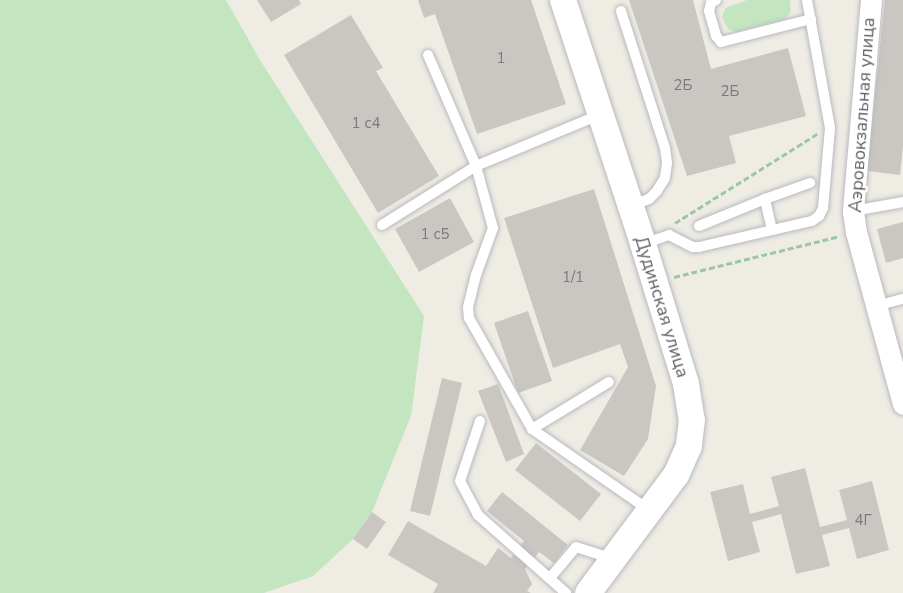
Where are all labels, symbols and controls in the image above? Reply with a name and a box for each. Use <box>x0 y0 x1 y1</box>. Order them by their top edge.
street label: Аэровокзальная улица <box>844 17 880 213</box>
house number: 1 <box>497 50 505 68</box>
house number: 2Б <box>674 77 692 95</box>
house number: 2Б <box>721 83 739 101</box>
house number: 1 с4 <box>352 115 380 133</box>
house number: 1 с5 <box>421 226 449 244</box>
street label: Дудинская улица <box>630 234 694 380</box>
house number: 1/1 <box>562 269 584 287</box>
house number: 4Г <box>854 512 872 530</box>

